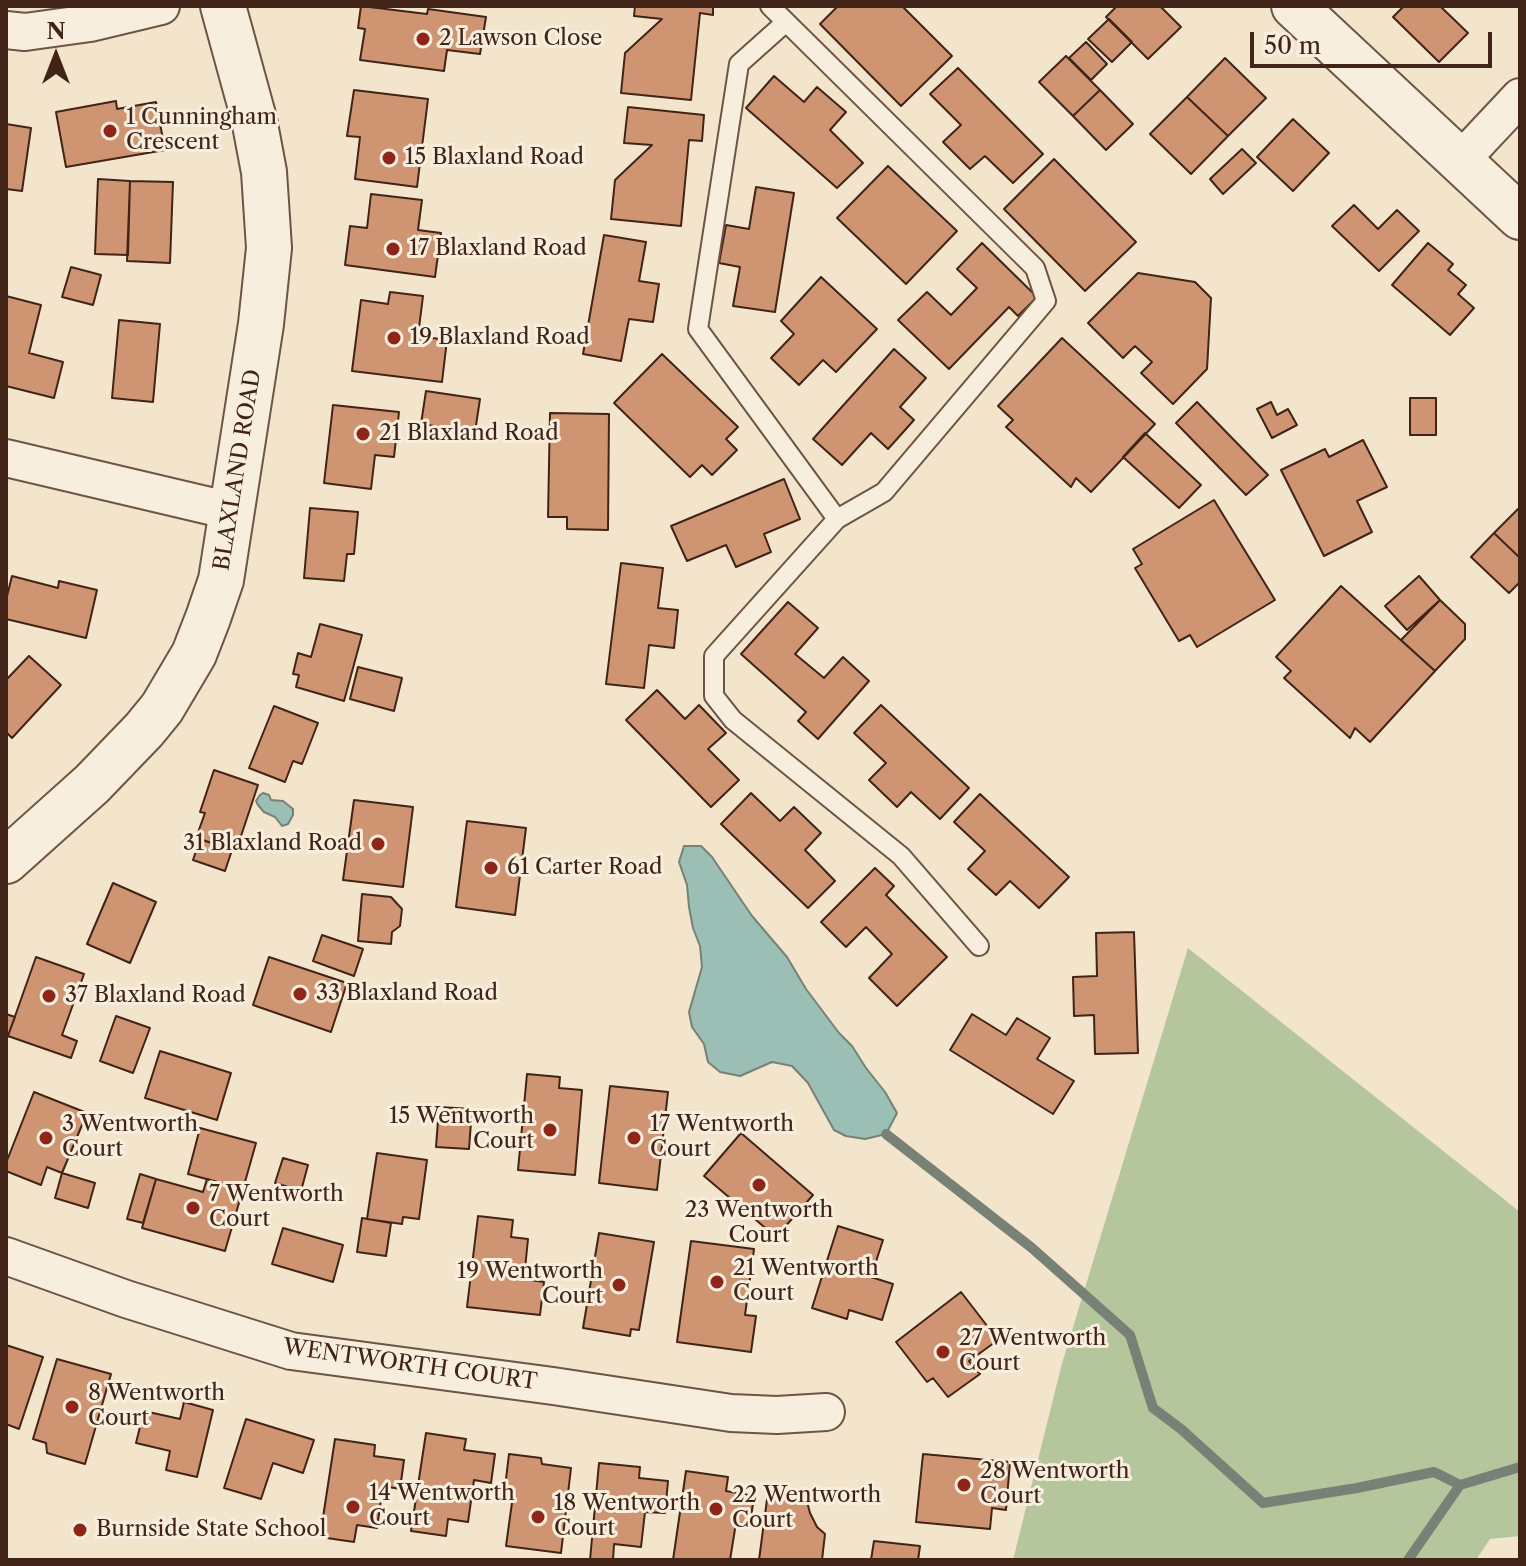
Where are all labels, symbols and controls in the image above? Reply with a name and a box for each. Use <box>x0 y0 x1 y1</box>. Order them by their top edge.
north arrow <box>16 16 96 96</box>
scale bar <box>1254 16 1496 66</box>
text: N <box>46 18 66 45</box>
place label: 2 Lawson Close <box>439 26 602 52</box>
marker: 2 Lawson Close <box>414 30 432 48</box>
text: 50 m <box>1264 31 1321 60</box>
place label: 1 Cunningham Crescent <box>126 105 277 156</box>
marker: 1 Cunningham Crescent <box>101 122 119 140</box>
place label: 15 Blaxland Road <box>405 145 584 171</box>
marker: 15 Blaxland Road <box>380 149 398 167</box>
place label: 17 Blaxland Road <box>409 236 587 262</box>
marker: 17 Blaxland Road <box>384 240 402 258</box>
place label: 19 Blaxland Road <box>410 325 590 351</box>
marker: 19 Blaxland Road <box>385 329 403 347</box>
street label: BLAXLAND ROAD <box>209 367 267 573</box>
place label: 21 Blaxland Road <box>379 421 559 447</box>
marker: 21 Blaxland Road <box>354 425 372 443</box>
place label: 31 Blaxland Road <box>183 831 362 857</box>
marker: 31 Blaxland Road <box>369 835 387 853</box>
place label: 61 Carter Road <box>507 855 662 881</box>
marker: 61 Carter Road <box>482 859 500 877</box>
place label: 33 Blaxland Road <box>316 981 498 1007</box>
place label: 37 Blaxland Road <box>65 983 246 1009</box>
marker: 33 Blaxland Road <box>291 985 309 1003</box>
marker: 37 Blaxland Road <box>40 987 58 1005</box>
place label: 15 Wentworth Court <box>389 1104 534 1156</box>
place label: 3 Wentworth Court <box>62 1112 198 1164</box>
place label: 17 Wentworth Court <box>650 1112 794 1164</box>
marker: 15 Wentworth Court <box>541 1121 559 1139</box>
marker: 3 Wentworth Court <box>37 1129 55 1147</box>
marker: 17 Wentworth Court <box>625 1129 643 1147</box>
marker: 23 Wentworth Court <box>750 1176 768 1194</box>
place label: 7 Wentworth Court <box>209 1182 344 1234</box>
place label: 23 Wentworth Court <box>685 1198 833 1250</box>
marker: 7 Wentworth Court <box>184 1199 202 1217</box>
place label: 21 Wentworth Court <box>733 1256 879 1308</box>
place label: 19 Wentworth Court <box>457 1259 603 1310</box>
marker: 21 Wentworth Court <box>708 1273 726 1291</box>
marker: 19 Wentworth Court <box>610 1276 628 1294</box>
place label: 27 Wentworth Court <box>959 1326 1106 1378</box>
street label: WENTWORTH COURT <box>281 1334 539 1396</box>
marker: 27 Wentworth Court <box>934 1343 952 1361</box>
place label: 8 Wentworth Court <box>88 1381 225 1432</box>
marker: 8 Wentworth Court <box>63 1398 81 1416</box>
place label: 28 Wentworth Court <box>980 1459 1130 1510</box>
marker: 28 Wentworth Court <box>955 1476 973 1494</box>
place label: 14 Wentworth Court <box>369 1481 515 1532</box>
place label: 22 Wentworth Court <box>732 1483 881 1534</box>
place label: 18 Wentworth Court <box>554 1491 700 1542</box>
marker: 14 Wentworth Court <box>344 1498 362 1516</box>
marker: 22 Wentworth Court <box>707 1500 725 1518</box>
marker: 18 Wentworth Court <box>529 1508 547 1526</box>
place label: Burnside State School <box>96 1517 326 1543</box>
marker: Burnside State School <box>71 1521 89 1539</box>

